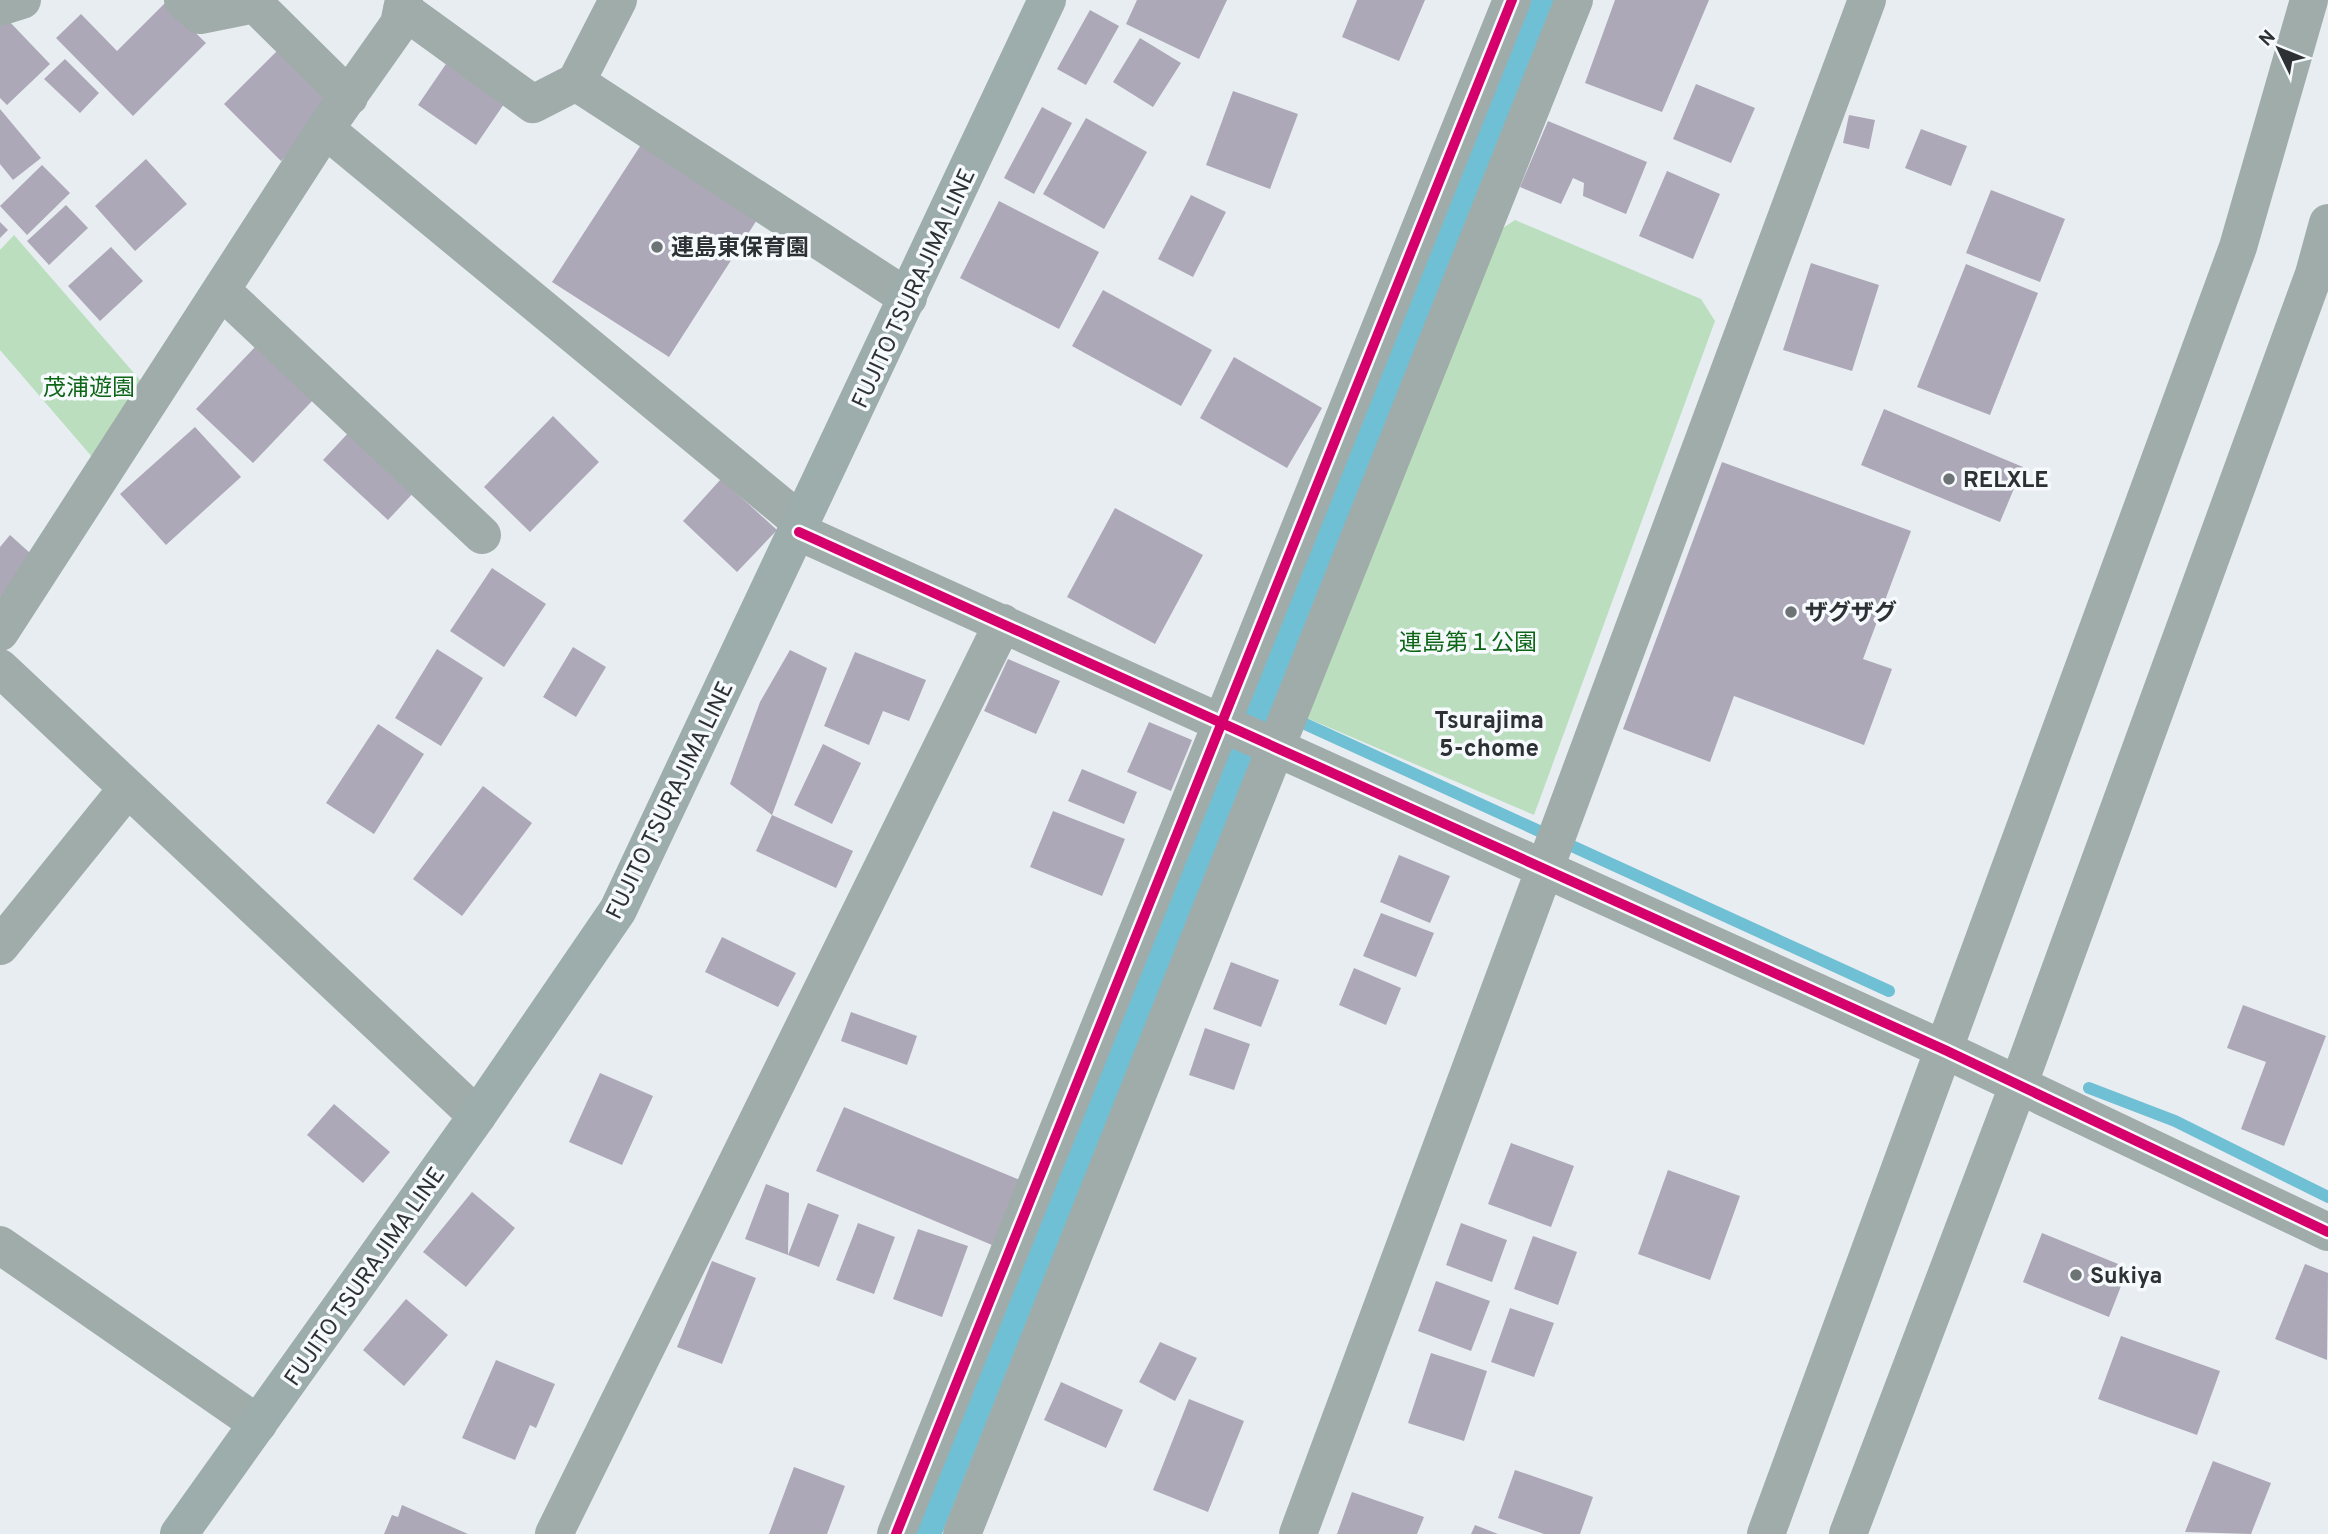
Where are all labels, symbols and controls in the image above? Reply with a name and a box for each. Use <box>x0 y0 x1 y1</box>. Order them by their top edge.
north arrow <box>2244 14 2314 84</box>
text: N <box>2255 26 2281 52</box>
street label: FUJITO TSURAJIMA LINE <box>847 165 984 413</box>
place label: 連島東保育園 <box>671 235 809 264</box>
marker: 連島東保育園 <box>649 239 665 255</box>
park label: 茂浦遊園 <box>43 375 135 404</box>
place label: RELXLE <box>1963 467 2049 496</box>
marker: RELXLE <box>1941 471 1957 487</box>
place label: ザグザグ <box>1805 600 1897 629</box>
marker: ザグザグ <box>1783 604 1799 620</box>
park label: 連島第１公園 <box>1399 630 1537 659</box>
street label: FUJITO TSURAJIMA LINE <box>601 677 741 925</box>
district label: Tsurajima 5-chome <box>1434 707 1544 765</box>
street label: FUJITO TSURAJIMA LINE <box>279 1162 453 1393</box>
place label: Sukiya <box>2090 1263 2162 1292</box>
marker: Sukiya <box>2068 1267 2084 1283</box>

